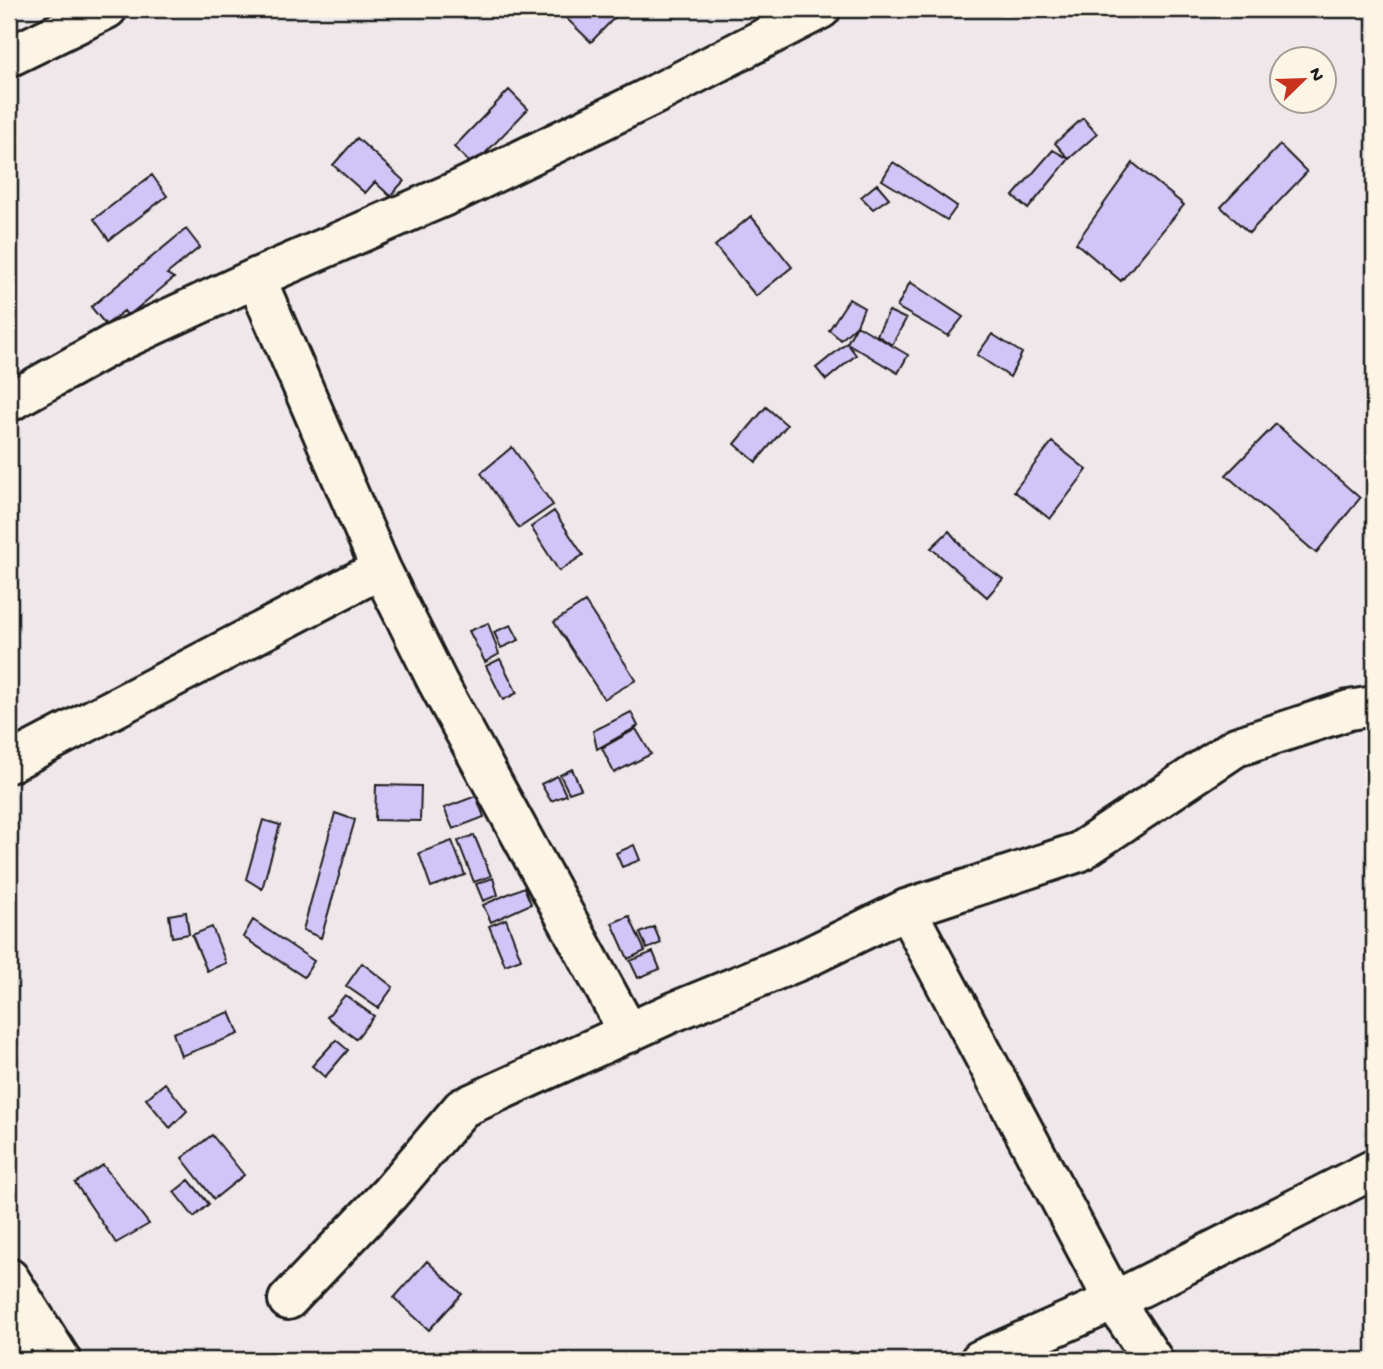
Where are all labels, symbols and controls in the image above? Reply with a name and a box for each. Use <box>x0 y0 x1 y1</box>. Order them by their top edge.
north arrow <box>1268 46 1338 116</box>
text: N <box>1302 65 1328 85</box>

